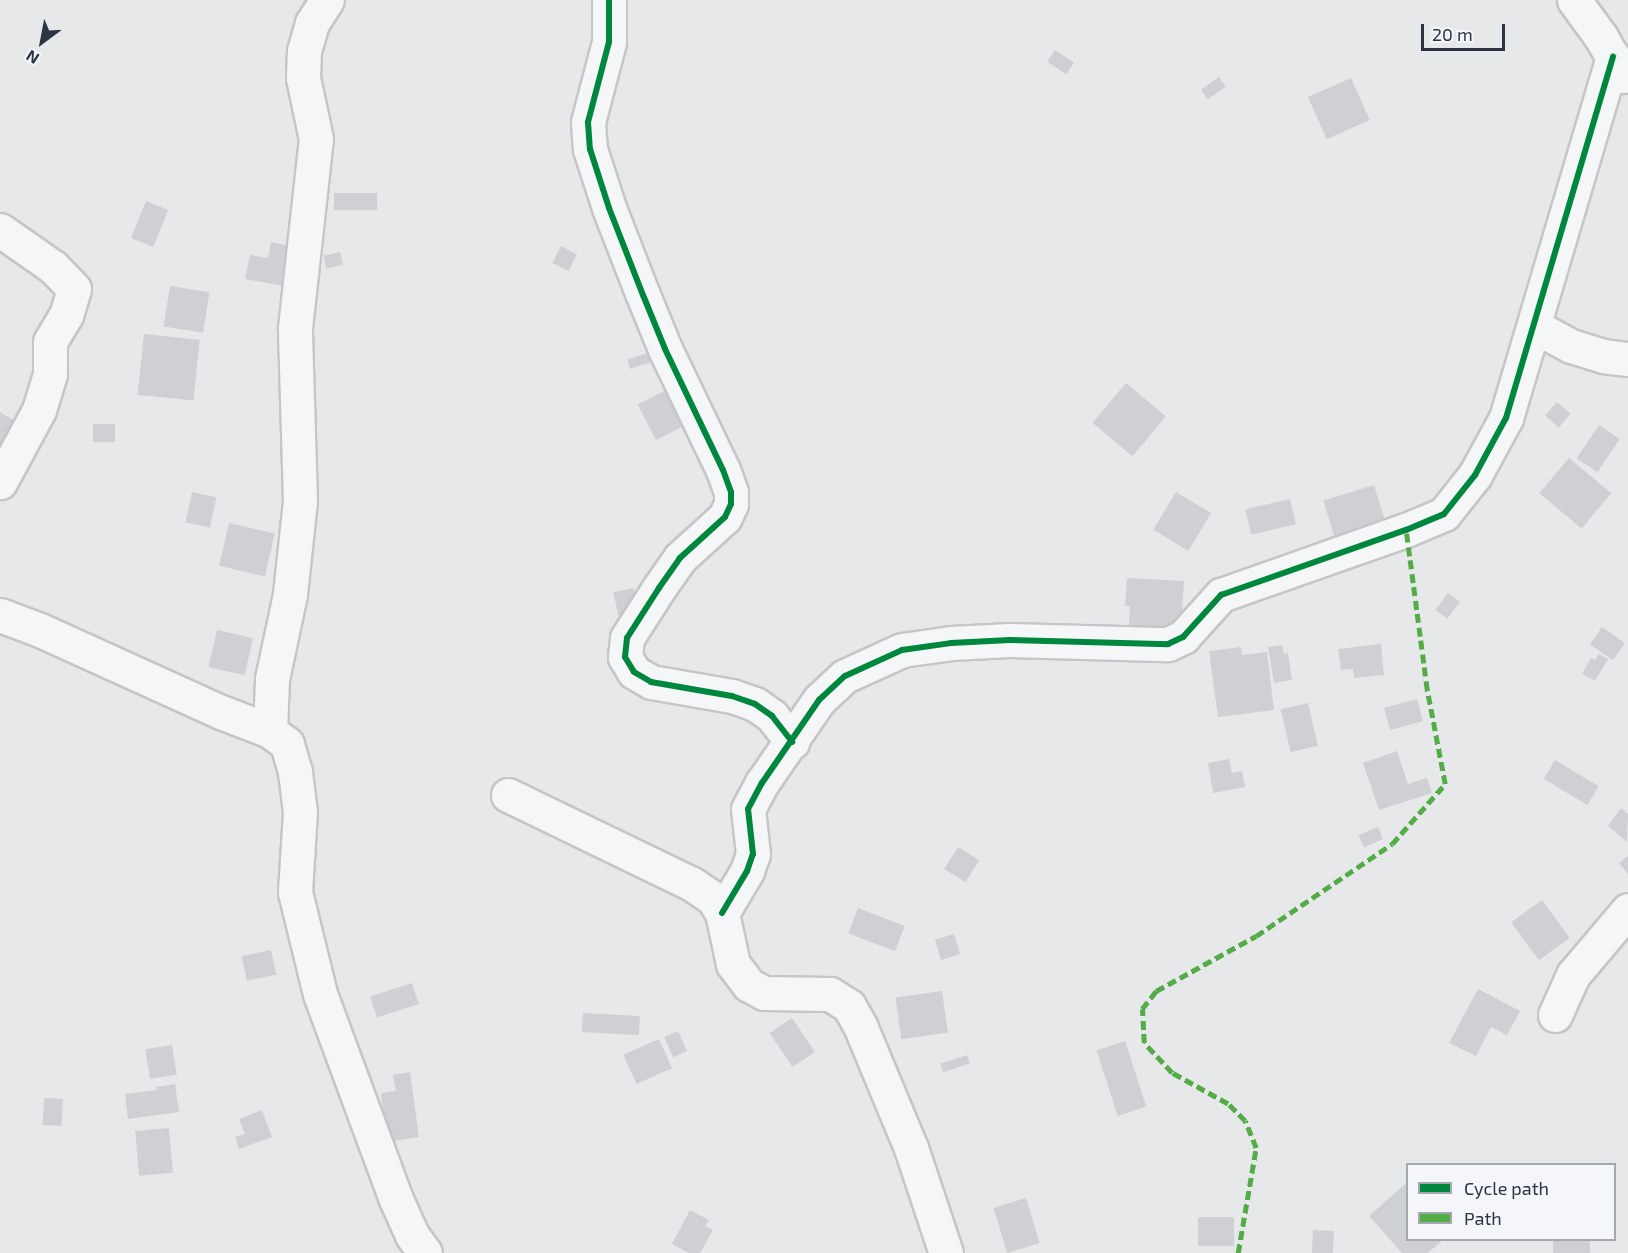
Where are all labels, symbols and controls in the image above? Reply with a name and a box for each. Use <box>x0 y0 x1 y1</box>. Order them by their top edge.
north arrow <box>12 12 72 72</box>
scale bar <box>1424 12 1508 50</box>
text: 20 m <box>1432 23 1473 45</box>
text: N <box>22 47 42 69</box>
legend <box>1406 1163 1616 1241</box>
text: Cycle path <box>1464 1177 1549 1199</box>
text: Path <box>1464 1207 1502 1229</box>

